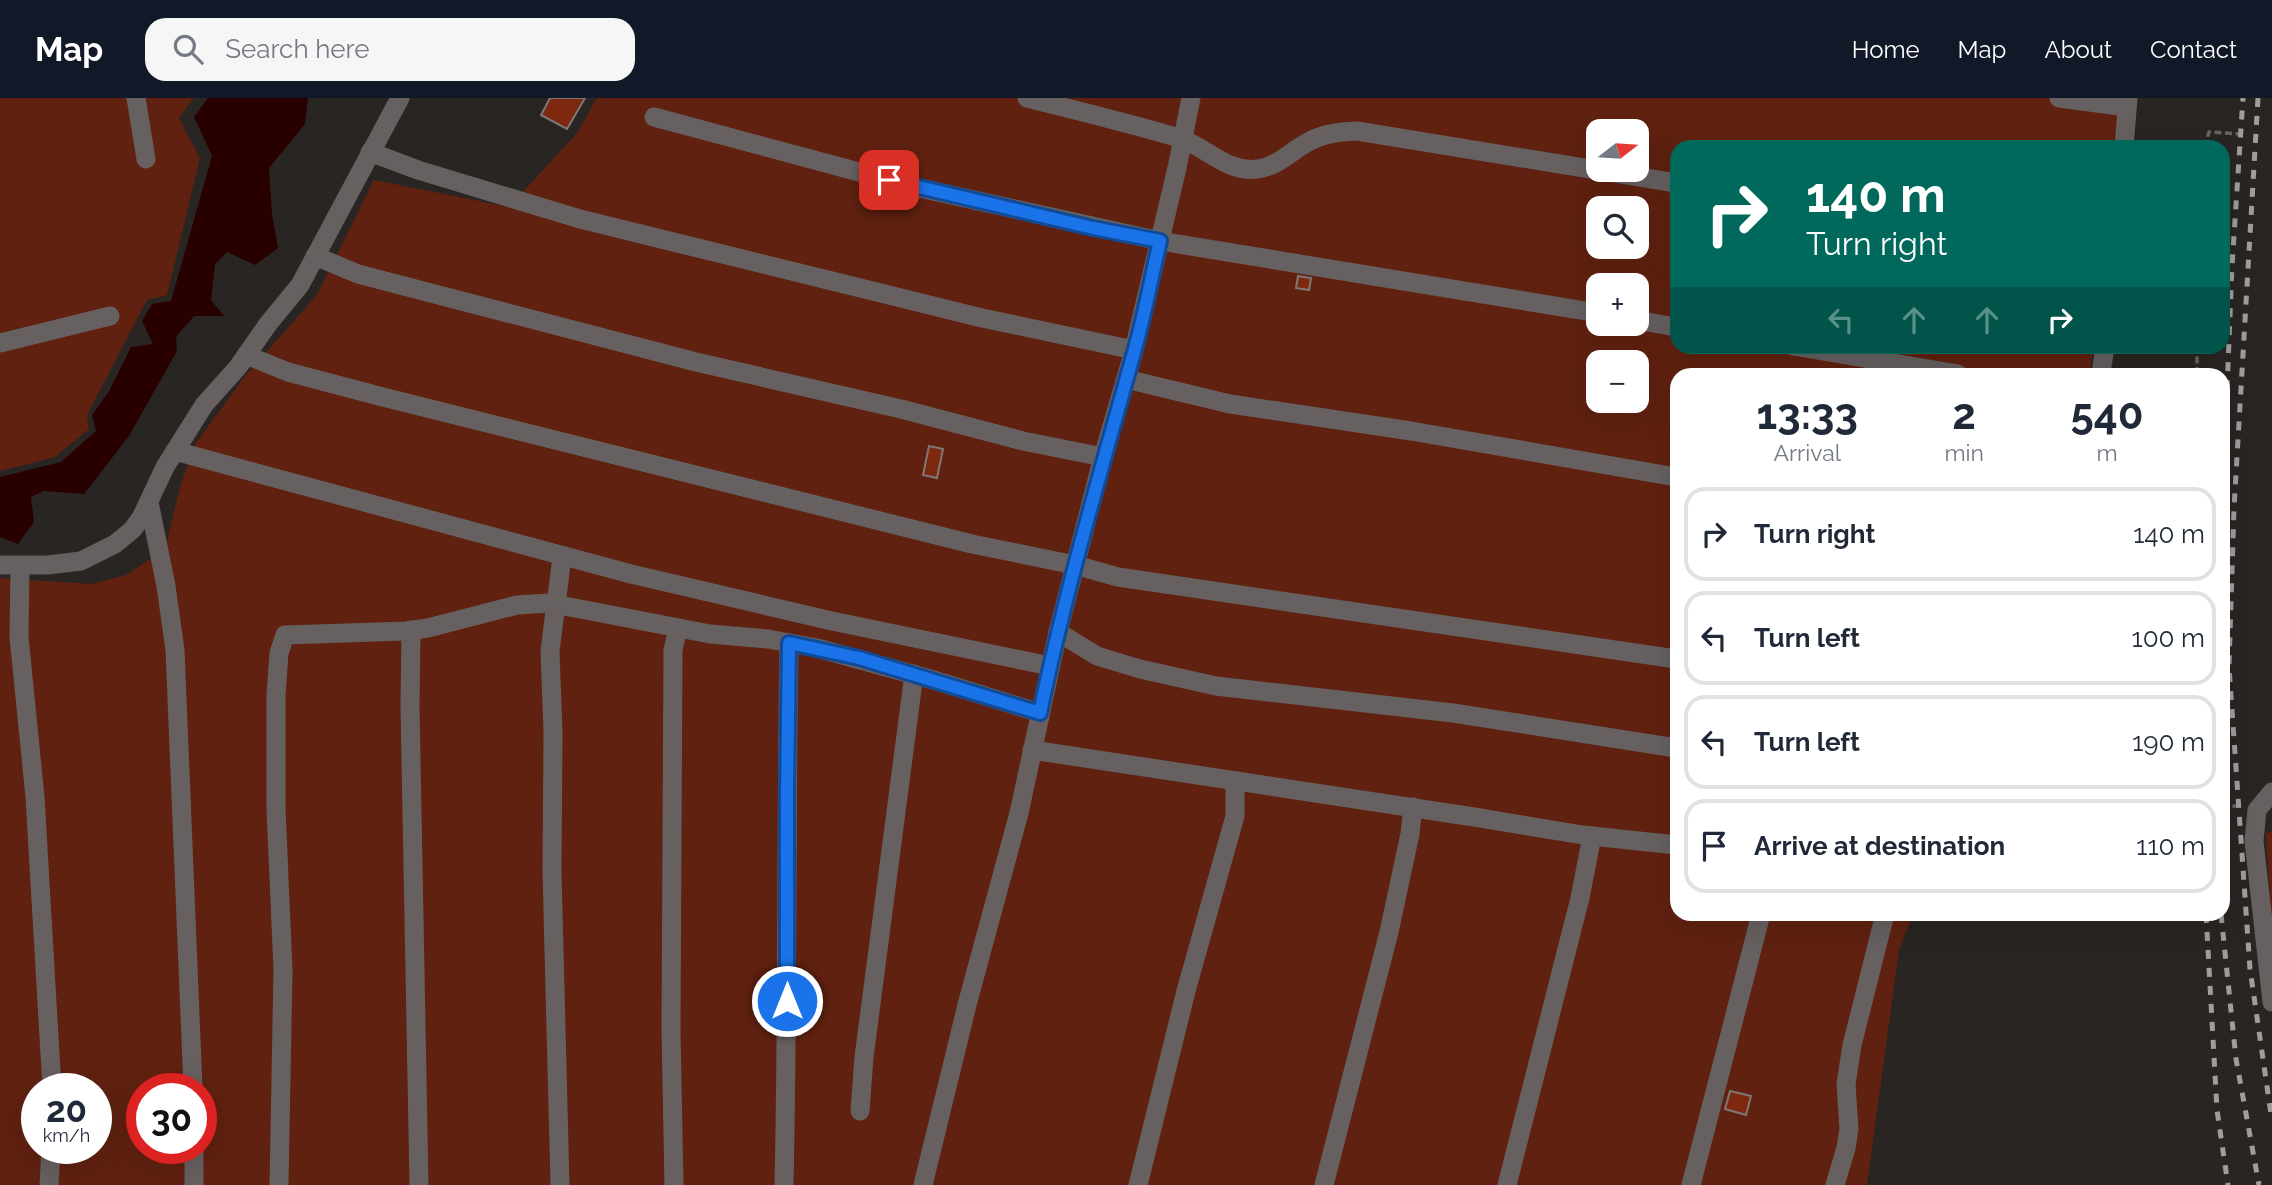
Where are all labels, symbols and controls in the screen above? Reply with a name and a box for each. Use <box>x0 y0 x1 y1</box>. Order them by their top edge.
search box <box>145 18 635 81</box>
text: Map <box>35 30 103 69</box>
icon: search <box>169 30 207 68</box>
text: Search here <box>225 34 370 64</box>
text: Home <box>1852 35 1920 64</box>
text: Map <box>1958 35 2006 64</box>
text: About <box>2044 35 2112 64</box>
text: Contact <box>2150 35 2237 64</box>
north arrow <box>1586 119 1648 182</box>
map controls <box>1586 119 1649 413</box>
pin <box>859 150 919 210</box>
icon: arrive <box>870 161 908 199</box>
text: 140 m <box>1806 166 1946 223</box>
icon: right <box>1691 168 1782 259</box>
button: search <box>1586 196 1649 259</box>
text: Turn right <box>1806 225 1947 262</box>
button: + <box>1586 273 1649 336</box>
icon: left <box>1822 301 1860 339</box>
icon: ahead <box>1895 301 1933 339</box>
icon: ahead <box>1968 301 2006 339</box>
icon: right <box>2041 301 2079 339</box>
button: − <box>1586 350 1649 413</box>
text: 13:33 <box>1756 390 1858 439</box>
text: 2 <box>1952 390 1976 439</box>
text: 540 <box>2070 390 2144 439</box>
text: Arrival <box>1773 439 1841 466</box>
text: min <box>1944 439 1984 466</box>
text: m <box>2096 439 2118 466</box>
icon: right <box>1695 515 1733 553</box>
text: Turn right <box>1754 519 1875 549</box>
text: 140 m <box>2133 519 2205 549</box>
icon: left <box>1695 619 1733 657</box>
text: Turn left <box>1754 623 1860 653</box>
text: 100 m <box>2132 623 2205 653</box>
icon: left <box>1695 723 1733 761</box>
text: Turn left <box>1754 727 1860 757</box>
text: 190 m <box>2132 727 2205 757</box>
icon: arrive <box>1695 827 1733 865</box>
text: Arrive at destination <box>1754 831 2005 861</box>
text: 110 m <box>2136 831 2205 861</box>
position arrow <box>750 964 824 1038</box>
speed limit sign: 30 <box>126 1073 217 1164</box>
text: 20 <box>46 1089 87 1130</box>
text: km/h <box>43 1125 90 1146</box>

